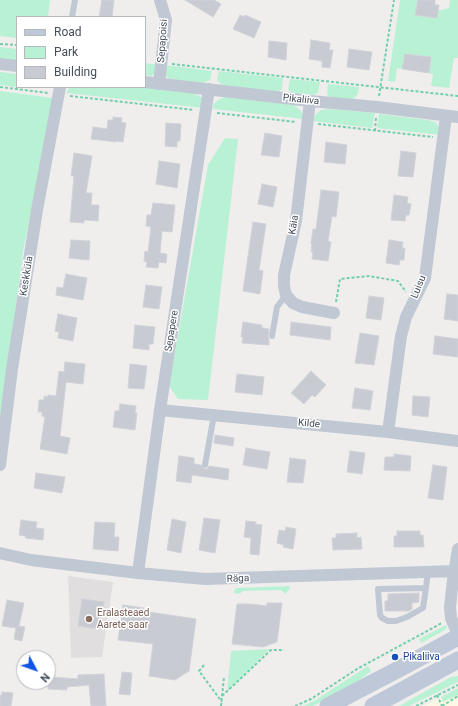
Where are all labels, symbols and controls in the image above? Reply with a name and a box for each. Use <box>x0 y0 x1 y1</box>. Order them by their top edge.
legend <box>16 16 146 88</box>
street label: Sepapoisi <box>155 19 171 63</box>
text: Road <box>54 25 82 39</box>
text: Park <box>54 45 78 59</box>
text: Building <box>54 65 97 79</box>
street label: Pikaliiva <box>282 92 320 108</box>
street label: Käia <box>287 214 301 236</box>
street label: Keskküla <box>18 255 36 297</box>
street label: Luisu <box>409 274 429 300</box>
street label: Sepapere <box>163 309 181 353</box>
street label: Kilde <box>297 417 321 431</box>
street label: Räga <box>226 573 250 585</box>
place label: Eralasteaed Aarete saar <box>97 607 149 630</box>
marker: Eralasteaed Aarete saar <box>84 614 94 624</box>
north arrow <box>16 650 56 690</box>
place label: Pikaliiva <box>403 651 440 663</box>
marker: Pikaliiva <box>390 652 400 662</box>
text: N <box>37 670 52 685</box>

